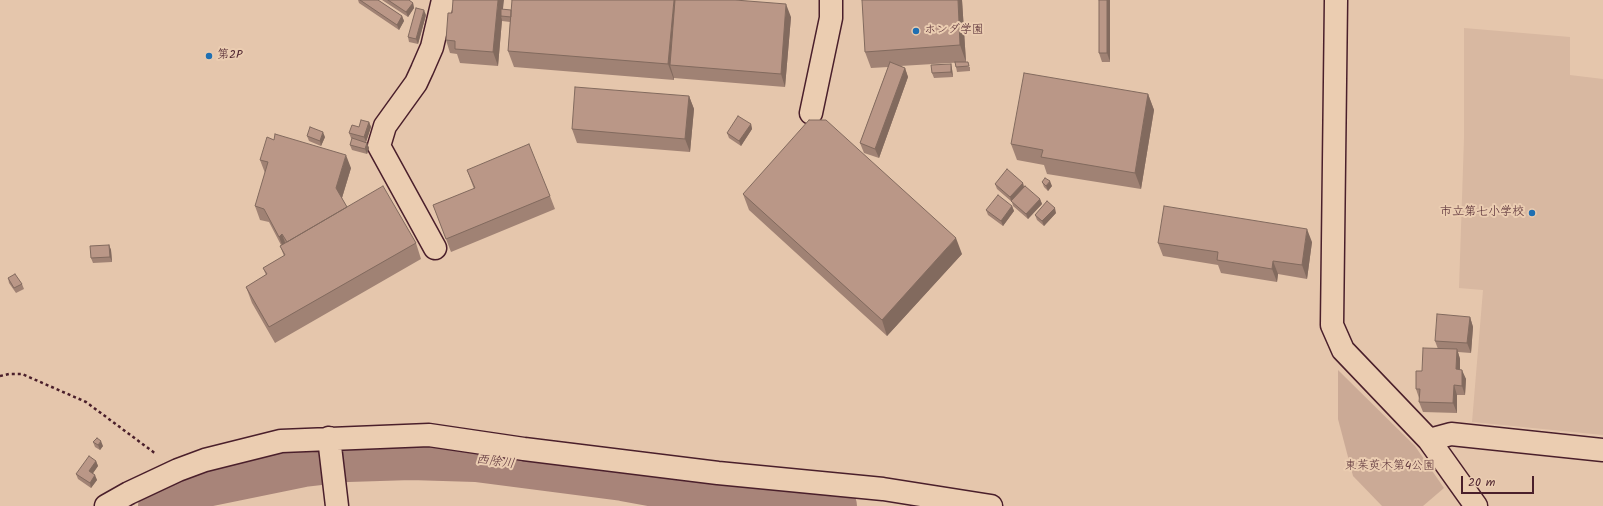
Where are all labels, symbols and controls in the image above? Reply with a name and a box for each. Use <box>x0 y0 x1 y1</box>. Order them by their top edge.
place label: ホンダ学園 <box>924 24 984 38</box>
marker: ホンダ学園 <box>911 26 921 36</box>
place label: 第2P <box>217 49 242 63</box>
marker: 第2P <box>204 51 214 61</box>
place label: 市立第七小学校 <box>1440 206 1524 220</box>
marker: 市立第七小学校 <box>1527 208 1537 218</box>
water label: 西除川 <box>475 453 515 473</box>
park label: 東茱萸木第4公園 <box>1345 460 1435 474</box>
scale bar <box>1463 468 1536 494</box>
text: 20 m <box>1468 473 1495 492</box>

